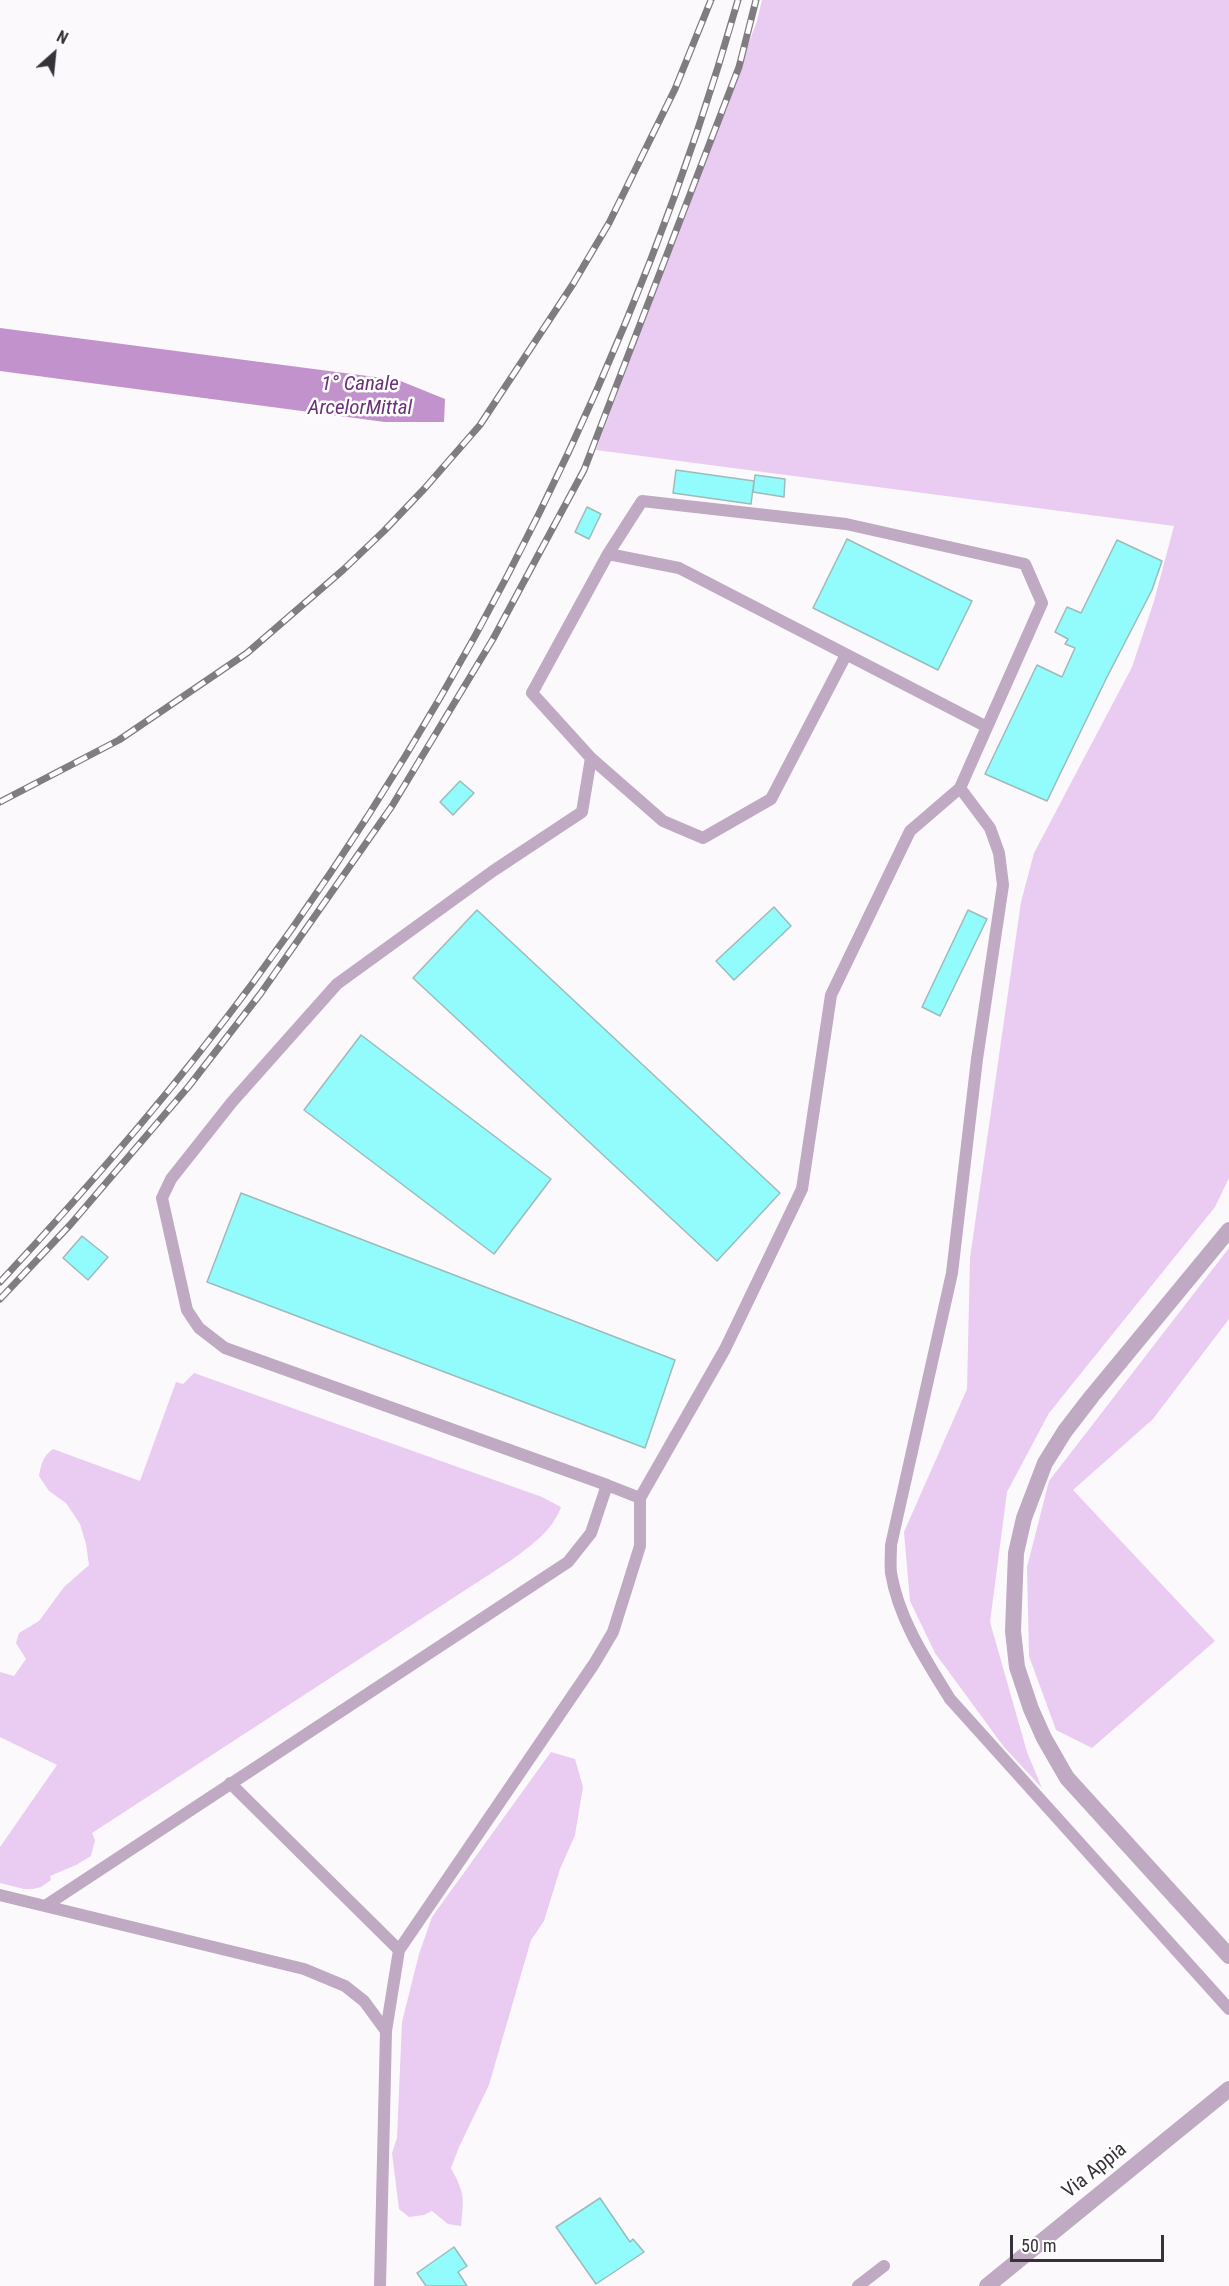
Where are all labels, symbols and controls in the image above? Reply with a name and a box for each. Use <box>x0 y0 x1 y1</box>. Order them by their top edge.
north arrow <box>24 24 84 84</box>
text: N <box>54 27 71 48</box>
water label: 1° Canale ArcelorMittal <box>308 372 412 422</box>
street label: Via Appia <box>1058 2138 1132 2204</box>
scale bar <box>1013 2223 1168 2261</box>
text: 50 m <box>1021 2235 1056 2256</box>

